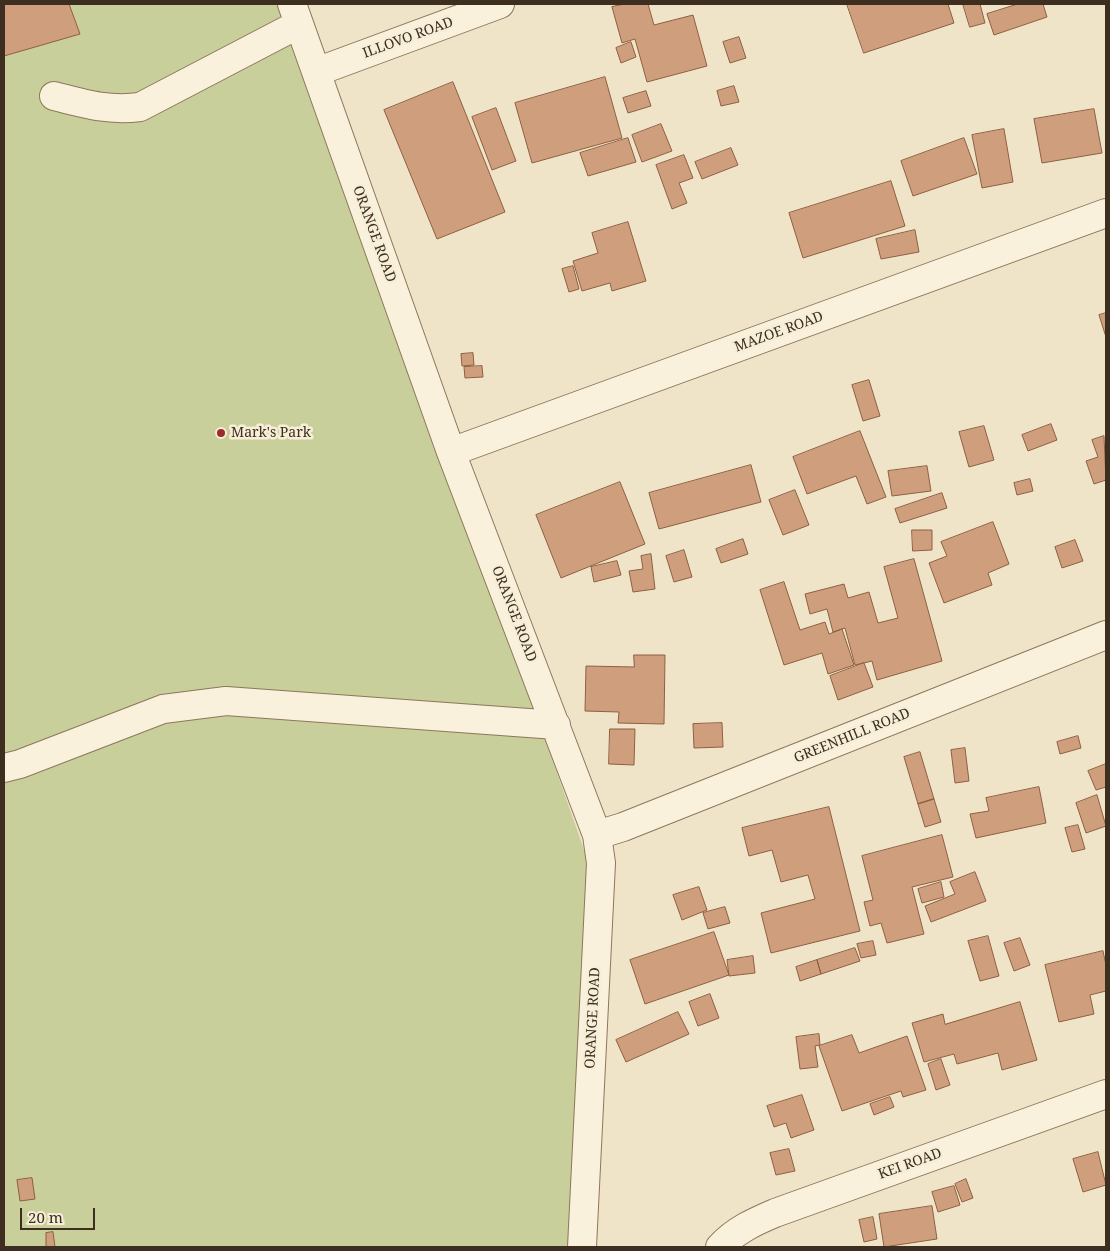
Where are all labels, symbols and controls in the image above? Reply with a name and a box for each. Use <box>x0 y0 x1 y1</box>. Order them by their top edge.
street label: ILLOVO ROAD <box>361 14 455 62</box>
street label: ORANGE ROAD <box>349 183 399 285</box>
street label: MAZOE ROAD <box>732 308 826 356</box>
place label: Mark's Park <box>231 425 311 441</box>
marker: Mark's Park <box>215 427 227 439</box>
street label: ORANGE ROAD <box>488 564 540 664</box>
street label: GREENHILL ROAD <box>792 705 912 767</box>
street label: ORANGE ROAD <box>582 967 604 1069</box>
street label: KEI ROAD <box>876 1145 944 1183</box>
scale bar <box>22 1198 98 1230</box>
text: 20 m <box>28 1207 63 1227</box>

